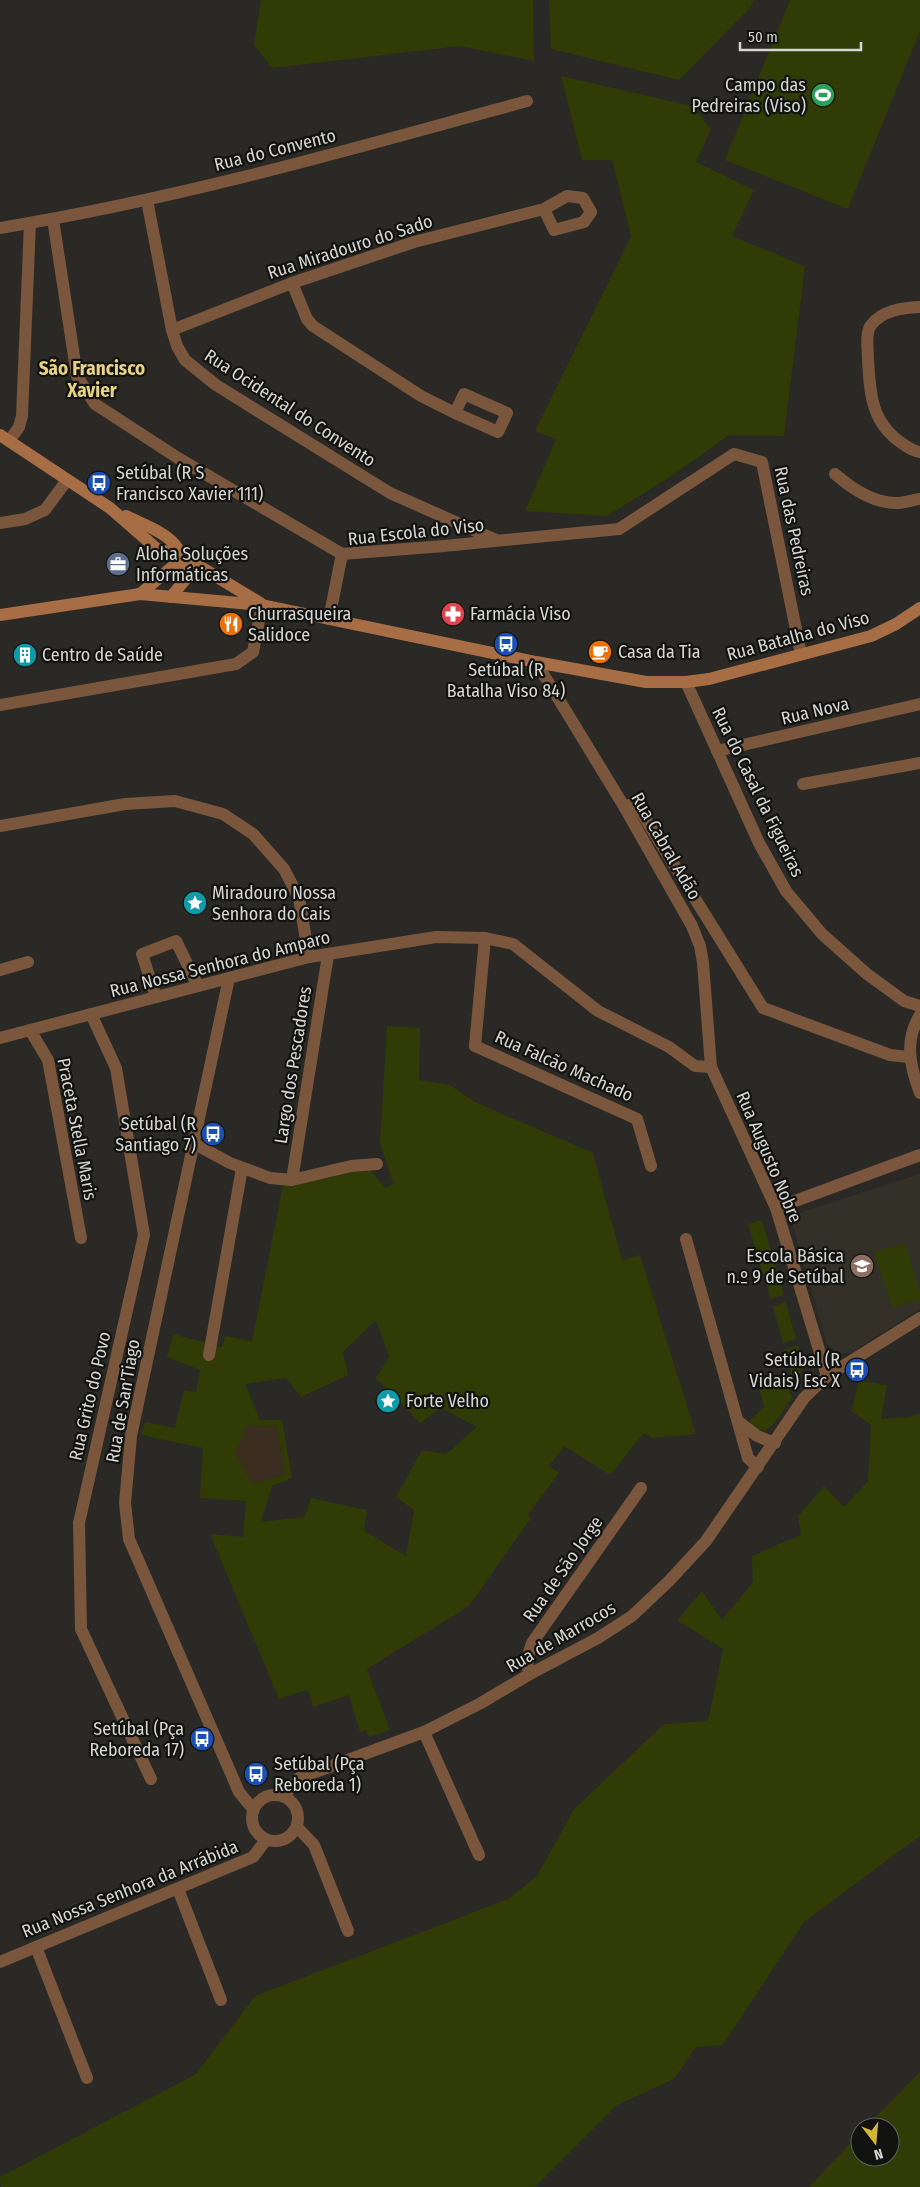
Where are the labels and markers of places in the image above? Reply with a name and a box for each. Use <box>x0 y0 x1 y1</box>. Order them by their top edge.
place label: Campo das Pedreiras (Viso) <box>692 74 806 117</box>
sports icon: Campo das Pedreiras (Viso) <box>810 82 836 108</box>
place label: Setúbal (R S Francisco Xavier 111) <box>116 462 263 505</box>
bus stop icon: Setúbal (R S Francisco Xavier 111) <box>86 470 112 496</box>
place label: Aloha Soluções Informáticas <box>136 543 248 586</box>
office icon: Aloha Soluções Informáticas <box>105 551 131 577</box>
pharmacy icon: Farmácia Viso <box>440 601 466 627</box>
place label: Churrasqueira Salidoce <box>248 603 351 646</box>
place label: Farmácia Viso <box>470 603 571 625</box>
restaurant icon: Churrasqueira Salidoce <box>218 611 244 637</box>
bus stop icon: Setúbal (R Batalha Viso 84) <box>493 631 519 657</box>
cafe icon: Casa da Tia <box>587 639 613 665</box>
place label: Casa da Tia <box>618 641 701 663</box>
building icon: Centro de Saúde <box>12 642 38 668</box>
place label: Centro de Saúde <box>42 644 163 666</box>
place label: Setúbal (R Batalha Viso 84) <box>447 659 565 702</box>
place label: Miradouro Nossa Senhora do Cais <box>212 882 336 925</box>
place icon: Miradouro Nossa Senhora do Cais <box>182 890 208 916</box>
place label: Setúbal (R Santiago 7) <box>115 1113 196 1156</box>
bus stop icon: Setúbal (R Santiago 7) <box>200 1121 226 1147</box>
place label: Escola Básica n.º 9 de Setúbal <box>727 1245 844 1288</box>
school or university icon: Escola Básica n.º 9 de Setúbal <box>849 1253 875 1279</box>
place label: Setúbal (R Vidais) Esc X <box>749 1349 840 1392</box>
bus stop icon: Setúbal (R Vidais) Esc X <box>844 1357 870 1383</box>
place icon: Forte Velho <box>375 1388 401 1414</box>
place label: Forte Velho <box>406 1390 489 1412</box>
place label: Setúbal (Pça Reboreda 17) <box>90 1718 184 1761</box>
bus stop icon: Setúbal (Pça Reboreda 17) <box>189 1726 215 1752</box>
place label: Setúbal (Pça Reboreda 1) <box>274 1753 365 1796</box>
bus stop icon: Setúbal (Pça Reboreda 1) <box>243 1761 269 1787</box>

